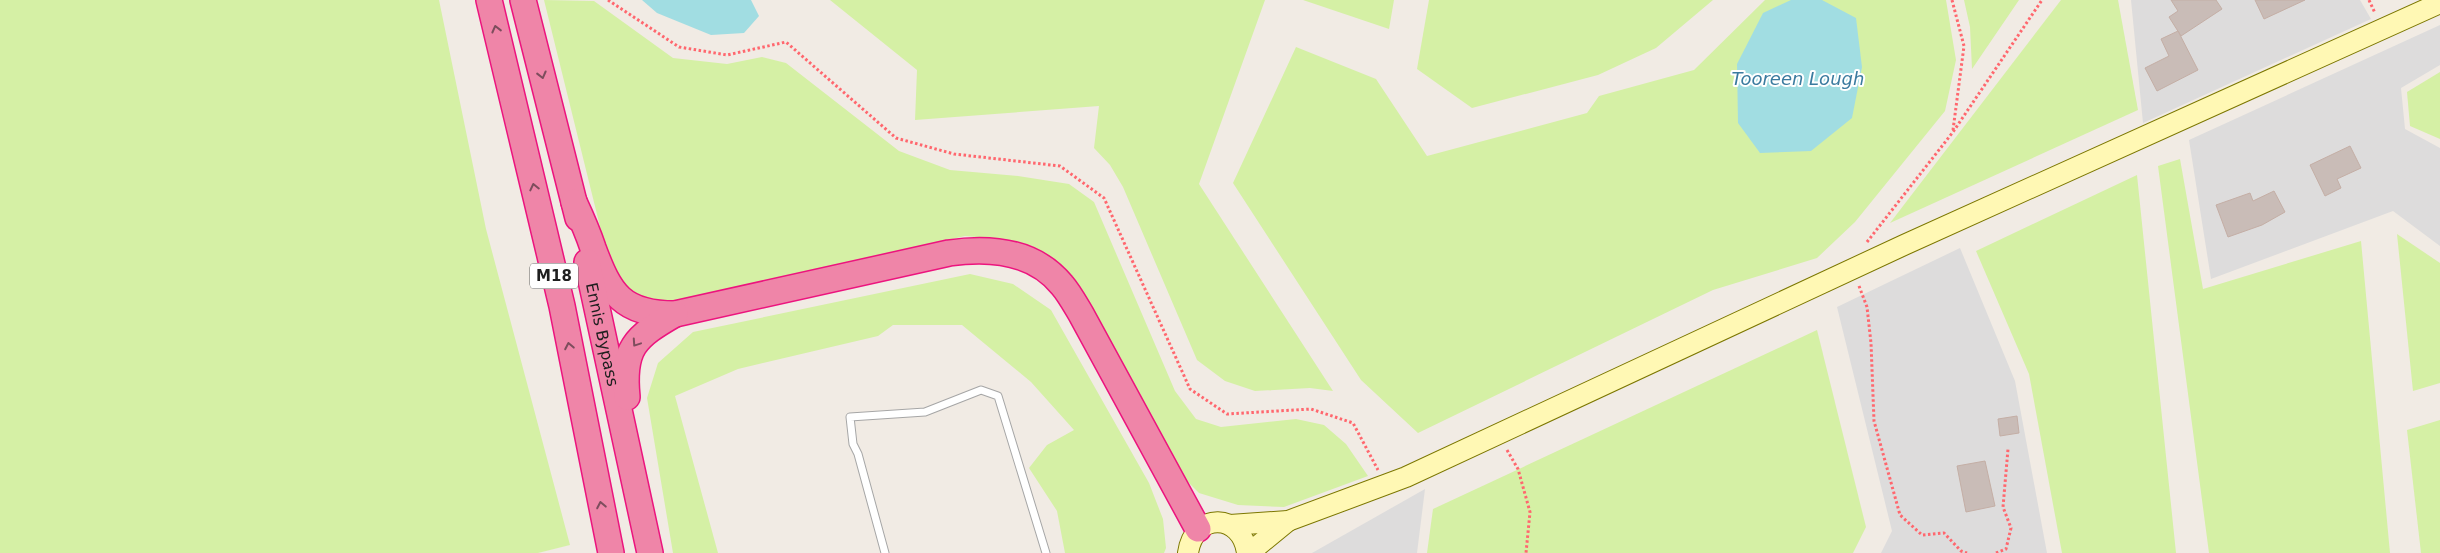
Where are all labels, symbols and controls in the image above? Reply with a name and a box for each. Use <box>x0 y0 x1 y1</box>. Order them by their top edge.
one-way arrow <box>491 25 502 34</box>
water label: Tooreen Lough <box>1732 68 1864 89</box>
one-way arrow <box>536 70 547 79</box>
one-way arrow <box>529 183 540 192</box>
road number: M18 <box>530 264 578 288</box>
street label: Ennis Bypass <box>582 281 623 388</box>
one-way arrow <box>633 337 642 347</box>
one-way arrow <box>565 341 575 350</box>
one-way arrow <box>597 501 607 510</box>

